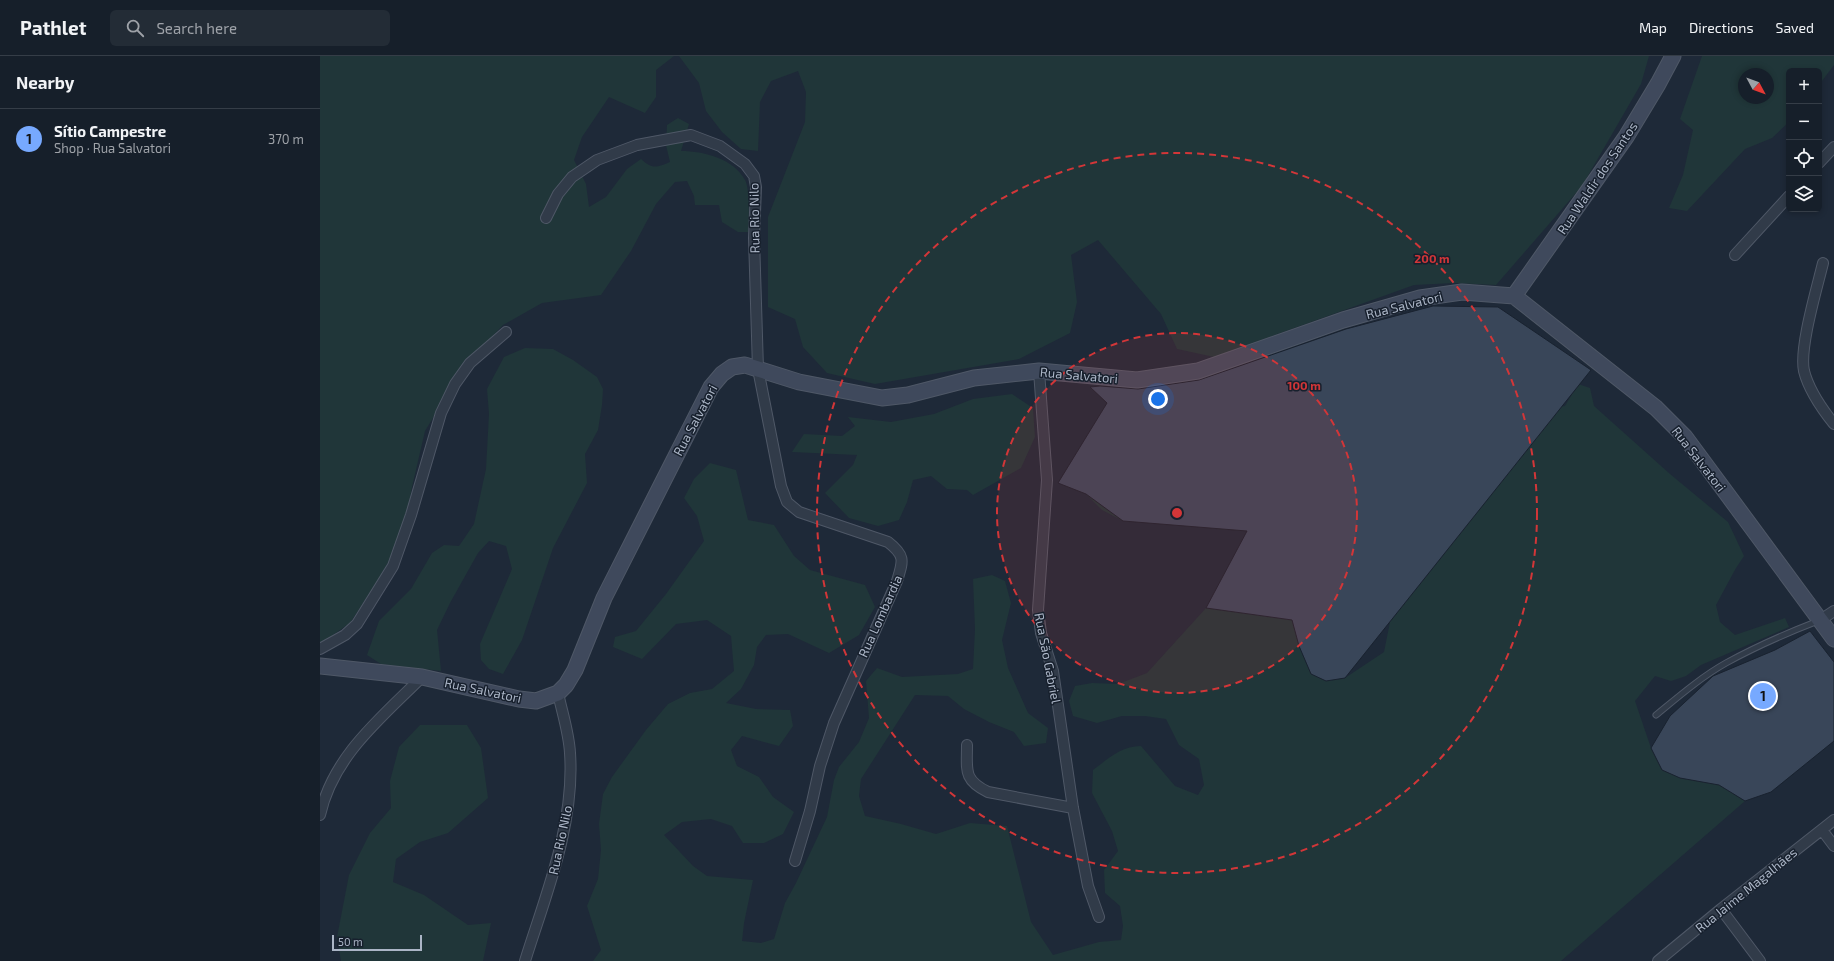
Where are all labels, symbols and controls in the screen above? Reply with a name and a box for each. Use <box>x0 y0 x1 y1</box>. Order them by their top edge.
search box <box>110 10 390 46</box>
text: Pathlet <box>20 16 86 39</box>
icon: search <box>124 17 146 39</box>
text: Search here <box>156 19 237 37</box>
text: Map <box>1639 19 1667 36</box>
text: Directions <box>1689 19 1754 36</box>
text: Saved <box>1776 19 1814 36</box>
north arrow <box>1738 68 1774 104</box>
map controls <box>1786 68 1822 212</box>
button: + <box>1786 68 1822 104</box>
text: Nearby <box>16 72 74 92</box>
button: − <box>1786 104 1822 140</box>
street label: Rua Waldir dos Santos <box>1553 119 1641 237</box>
text: Sítio Campestre <box>54 122 166 140</box>
text: 1 <box>26 131 32 147</box>
text: 370 m <box>268 131 304 147</box>
text: Shop · Rua Salvatori <box>54 140 171 156</box>
button: locate <box>1786 140 1822 176</box>
button: layers <box>1786 176 1822 212</box>
street label: Rua Rio Nilo <box>745 183 763 253</box>
text: 200 m <box>1414 251 1450 265</box>
street label: Rua Salvatori <box>1364 288 1444 322</box>
street label: Rua Salvatori <box>1039 364 1119 386</box>
text: 100 m <box>1287 378 1321 392</box>
street label: Rua Salvatori <box>670 382 720 458</box>
your location <box>1148 389 1168 409</box>
street label: Rua Salvatori <box>1669 423 1729 495</box>
centre of rings <box>1170 506 1184 520</box>
street label: Rua Lombardia <box>855 572 905 660</box>
street label: Rua São Gabriel <box>1031 611 1065 705</box>
street label: Rua Salvatori <box>443 674 523 706</box>
pin: 1 <box>1750 681 1776 711</box>
street label: Rua Rio Nilo <box>545 804 575 876</box>
street label: Rua Jaime Magalhães <box>1692 844 1800 936</box>
scale bar <box>332 933 422 952</box>
text: 50 m <box>338 935 363 948</box>

